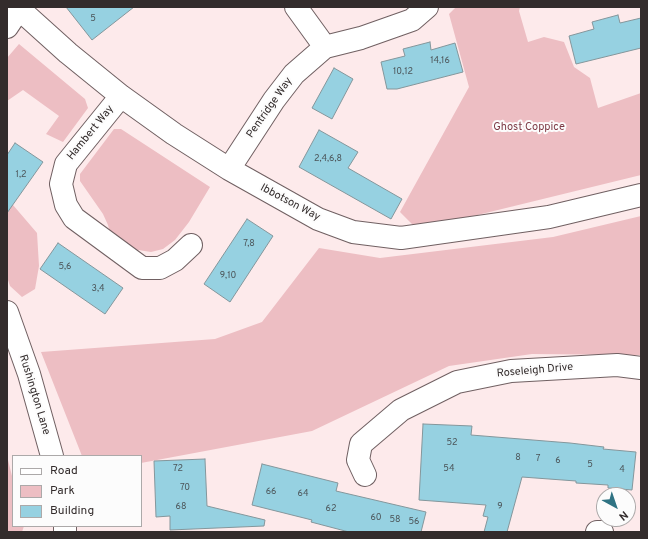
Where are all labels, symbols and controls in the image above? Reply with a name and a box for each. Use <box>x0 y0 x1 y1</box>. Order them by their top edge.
house number: 5 <box>90 14 96 24</box>
house number: 14,16 <box>430 56 450 66</box>
house number: 10,12 <box>393 67 413 77</box>
street label: Pentridge Way <box>244 75 296 141</box>
street label: Hambert Way <box>65 103 117 163</box>
park label: Ghost Coppice <box>493 121 565 135</box>
house number: 2,4,6,8 <box>314 154 342 164</box>
house number: 1,2 <box>16 170 26 180</box>
street label: Ibbotson Way <box>258 182 322 224</box>
house number: 7,8 <box>243 239 255 249</box>
house number: 5,6 <box>59 262 71 272</box>
house number: 9,10 <box>220 271 236 281</box>
house number: 3,4 <box>92 284 104 294</box>
street label: Rushington Lane <box>16 353 52 437</box>
street label: Roseleigh Drive <box>496 361 574 381</box>
house number: 52 <box>446 438 458 448</box>
house number: 8 <box>515 453 521 463</box>
house number: 7 <box>536 454 540 464</box>
legend <box>12 455 142 527</box>
house number: 6 <box>555 456 561 466</box>
house number: 5 <box>587 460 593 470</box>
text: Road <box>50 463 78 479</box>
house number: 72 <box>173 464 183 474</box>
house number: 54 <box>443 464 455 474</box>
house number: 4 <box>619 465 625 475</box>
text: Park <box>50 483 75 499</box>
house number: 70 <box>180 483 190 493</box>
house number: 66 <box>266 487 276 497</box>
north arrow <box>596 487 636 527</box>
house number: 64 <box>298 489 308 499</box>
house number: 68 <box>176 502 186 512</box>
house number: 9 <box>497 502 503 512</box>
text: Building <box>50 503 94 519</box>
house number: 62 <box>326 504 336 514</box>
text: N <box>616 508 631 523</box>
house number: 60 <box>370 513 382 523</box>
house number: 58 <box>389 515 401 525</box>
house number: 56 <box>409 517 419 527</box>

